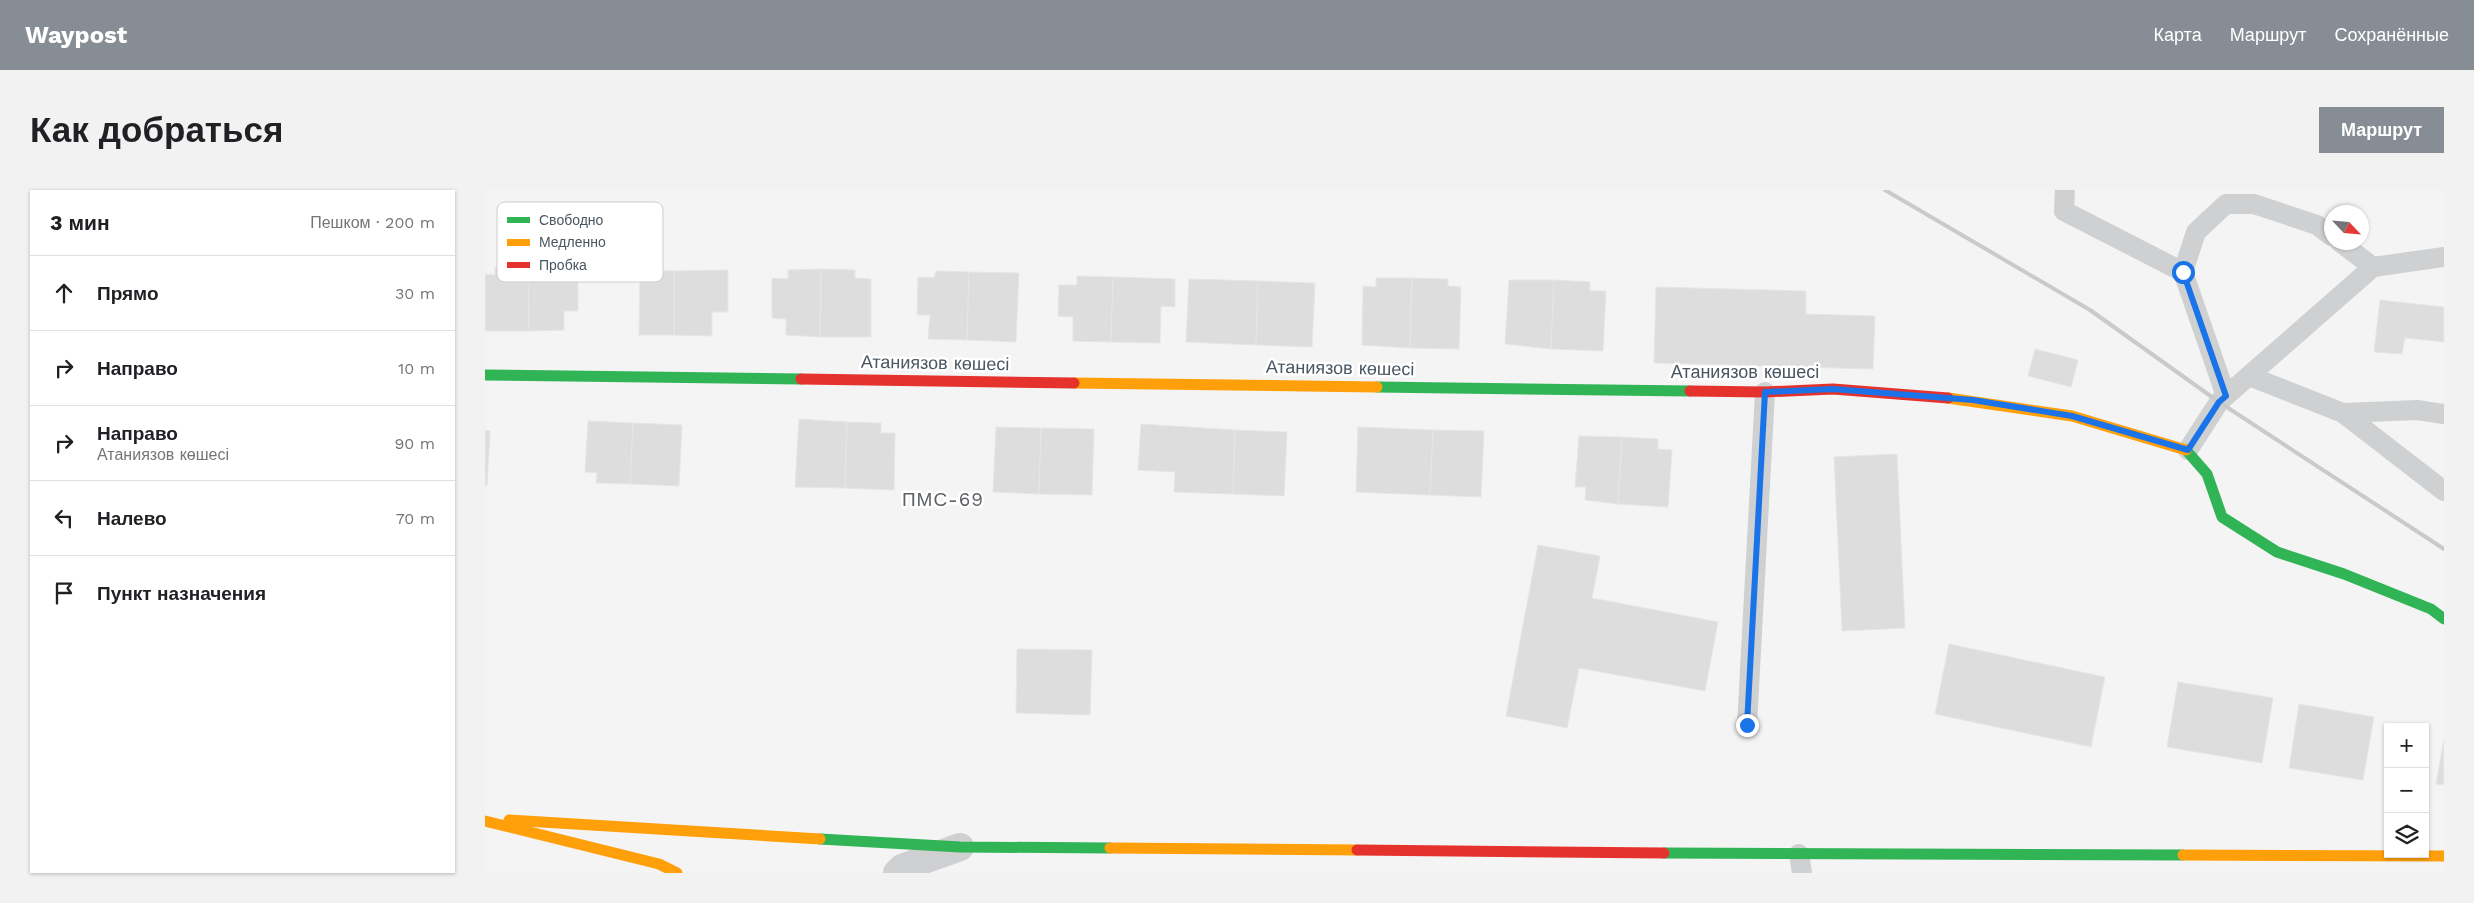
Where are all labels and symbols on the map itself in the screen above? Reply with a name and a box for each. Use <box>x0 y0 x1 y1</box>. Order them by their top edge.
legend <box>497 202 663 282</box>
north arrow <box>2324 205 2369 250</box>
text: Свободно <box>539 212 604 228</box>
text: Медленно <box>539 234 606 250</box>
text: Пробка <box>539 257 587 273</box>
route start <box>2172 261 2195 284</box>
street label: Атаниязов көшесі <box>861 351 1009 374</box>
street label: Атаниязов көшесі <box>1266 356 1414 379</box>
street label: Атаниязов көшесі <box>1671 361 1819 382</box>
district label: ПМС-69 <box>902 488 984 511</box>
route end <box>1736 714 1759 737</box>

